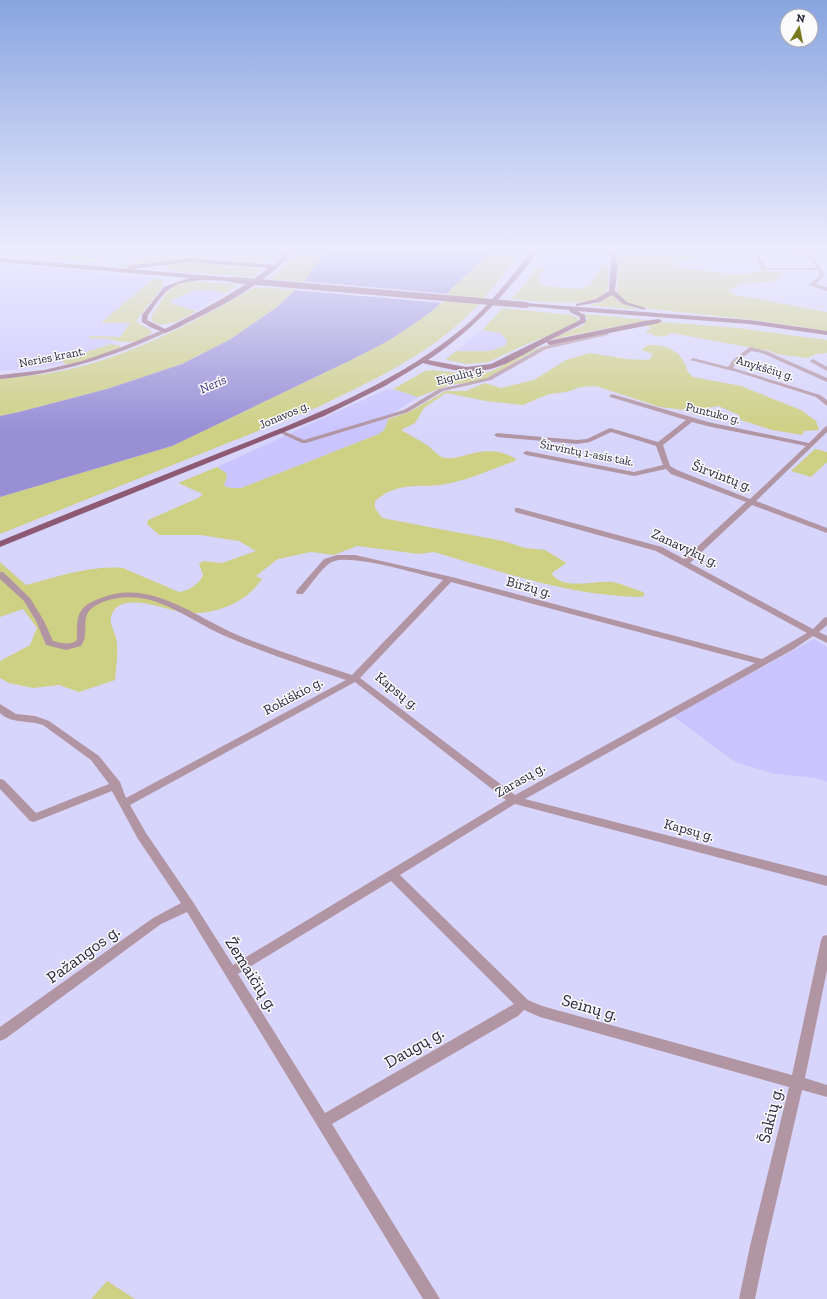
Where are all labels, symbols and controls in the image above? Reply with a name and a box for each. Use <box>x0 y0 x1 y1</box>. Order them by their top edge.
north arrow <box>779 8 819 48</box>
text: N <box>795 12 807 26</box>
street label: Neries krant. <box>18 344 86 370</box>
street label: Anykščių g. <box>735 353 795 383</box>
street label: Eigulių g. <box>435 362 485 388</box>
water label: Neris <box>197 371 229 397</box>
street label: Jonavos g. <box>257 398 311 432</box>
street label: Puntuko g. <box>684 399 742 427</box>
street label: Širvintų 1-asis tak. <box>539 436 635 469</box>
street label: Širvintų g. <box>690 457 754 495</box>
street label: Zanavykų g. <box>649 525 721 571</box>
street label: Biržų g. <box>504 573 554 601</box>
street label: Kapsų g. <box>372 668 422 714</box>
street label: Rokiškio g. <box>260 673 326 719</box>
street label: Zarasų g. <box>492 759 548 801</box>
street label: Kapsų g. <box>662 815 716 845</box>
street label: Pažangos g. <box>42 921 124 987</box>
street label: Žemaičių g. <box>221 933 283 1015</box>
street label: Seinų g. <box>560 989 620 1025</box>
street label: Daugų g. <box>381 1022 447 1072</box>
street label: Šakių g. <box>753 1085 787 1145</box>

